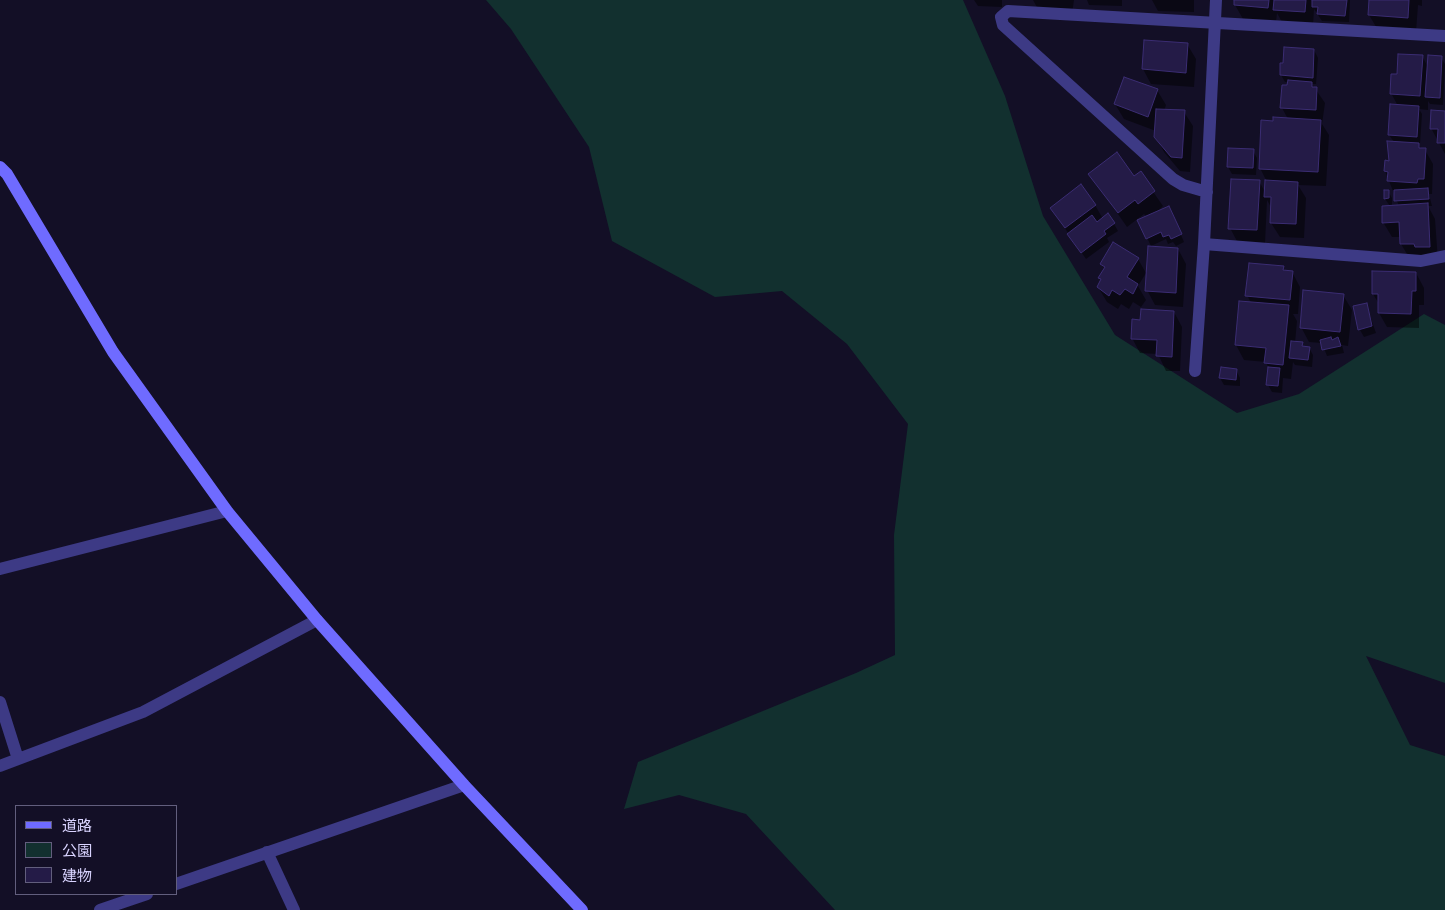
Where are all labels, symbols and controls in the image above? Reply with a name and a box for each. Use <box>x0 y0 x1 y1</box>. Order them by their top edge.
legend <box>15 805 178 895</box>
text: 道路 <box>62 816 92 836</box>
text: 公園 <box>62 841 92 861</box>
text: 建物 <box>62 866 92 886</box>

